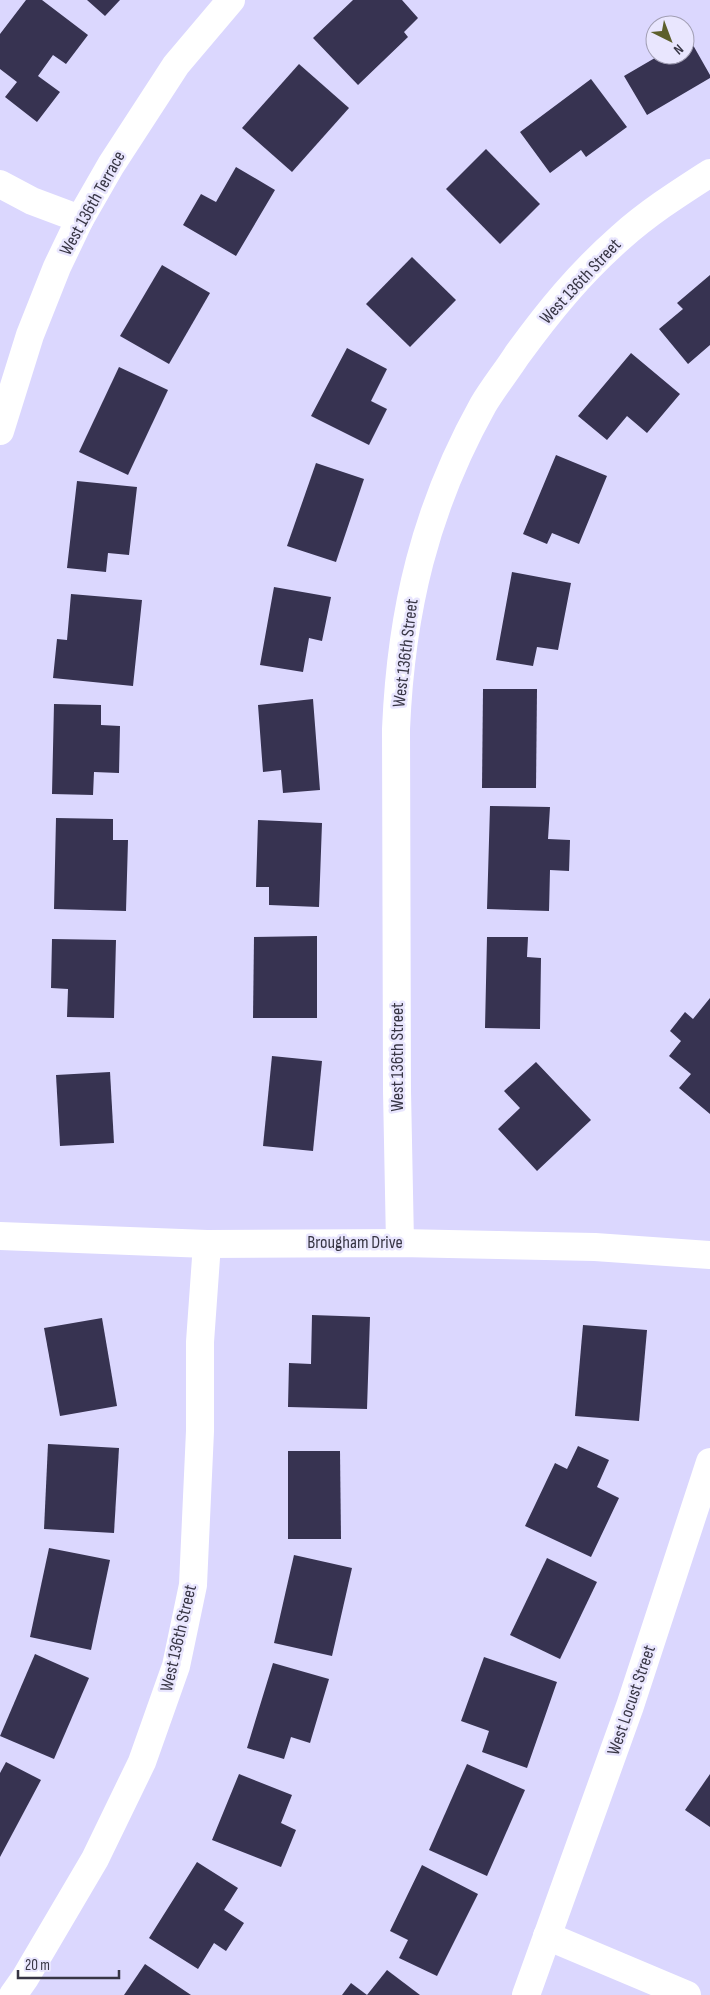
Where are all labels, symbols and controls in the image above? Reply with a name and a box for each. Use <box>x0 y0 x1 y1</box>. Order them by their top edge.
north arrow <box>645 15 695 65</box>
text: N <box>670 40 687 58</box>
street label: West 136th Terrace <box>55 147 130 259</box>
street label: West 136th Street <box>535 234 626 328</box>
street label: West 136th Street <box>388 597 423 709</box>
street label: West 136th Street <box>387 1002 408 1112</box>
street label: Brougham Drive <box>307 1232 403 1253</box>
street label: West 136th Street <box>156 1582 201 1694</box>
street label: West Locust Street <box>603 1642 660 1758</box>
scale bar <box>18 1948 119 1980</box>
text: 20 m <box>25 1956 50 1975</box>

